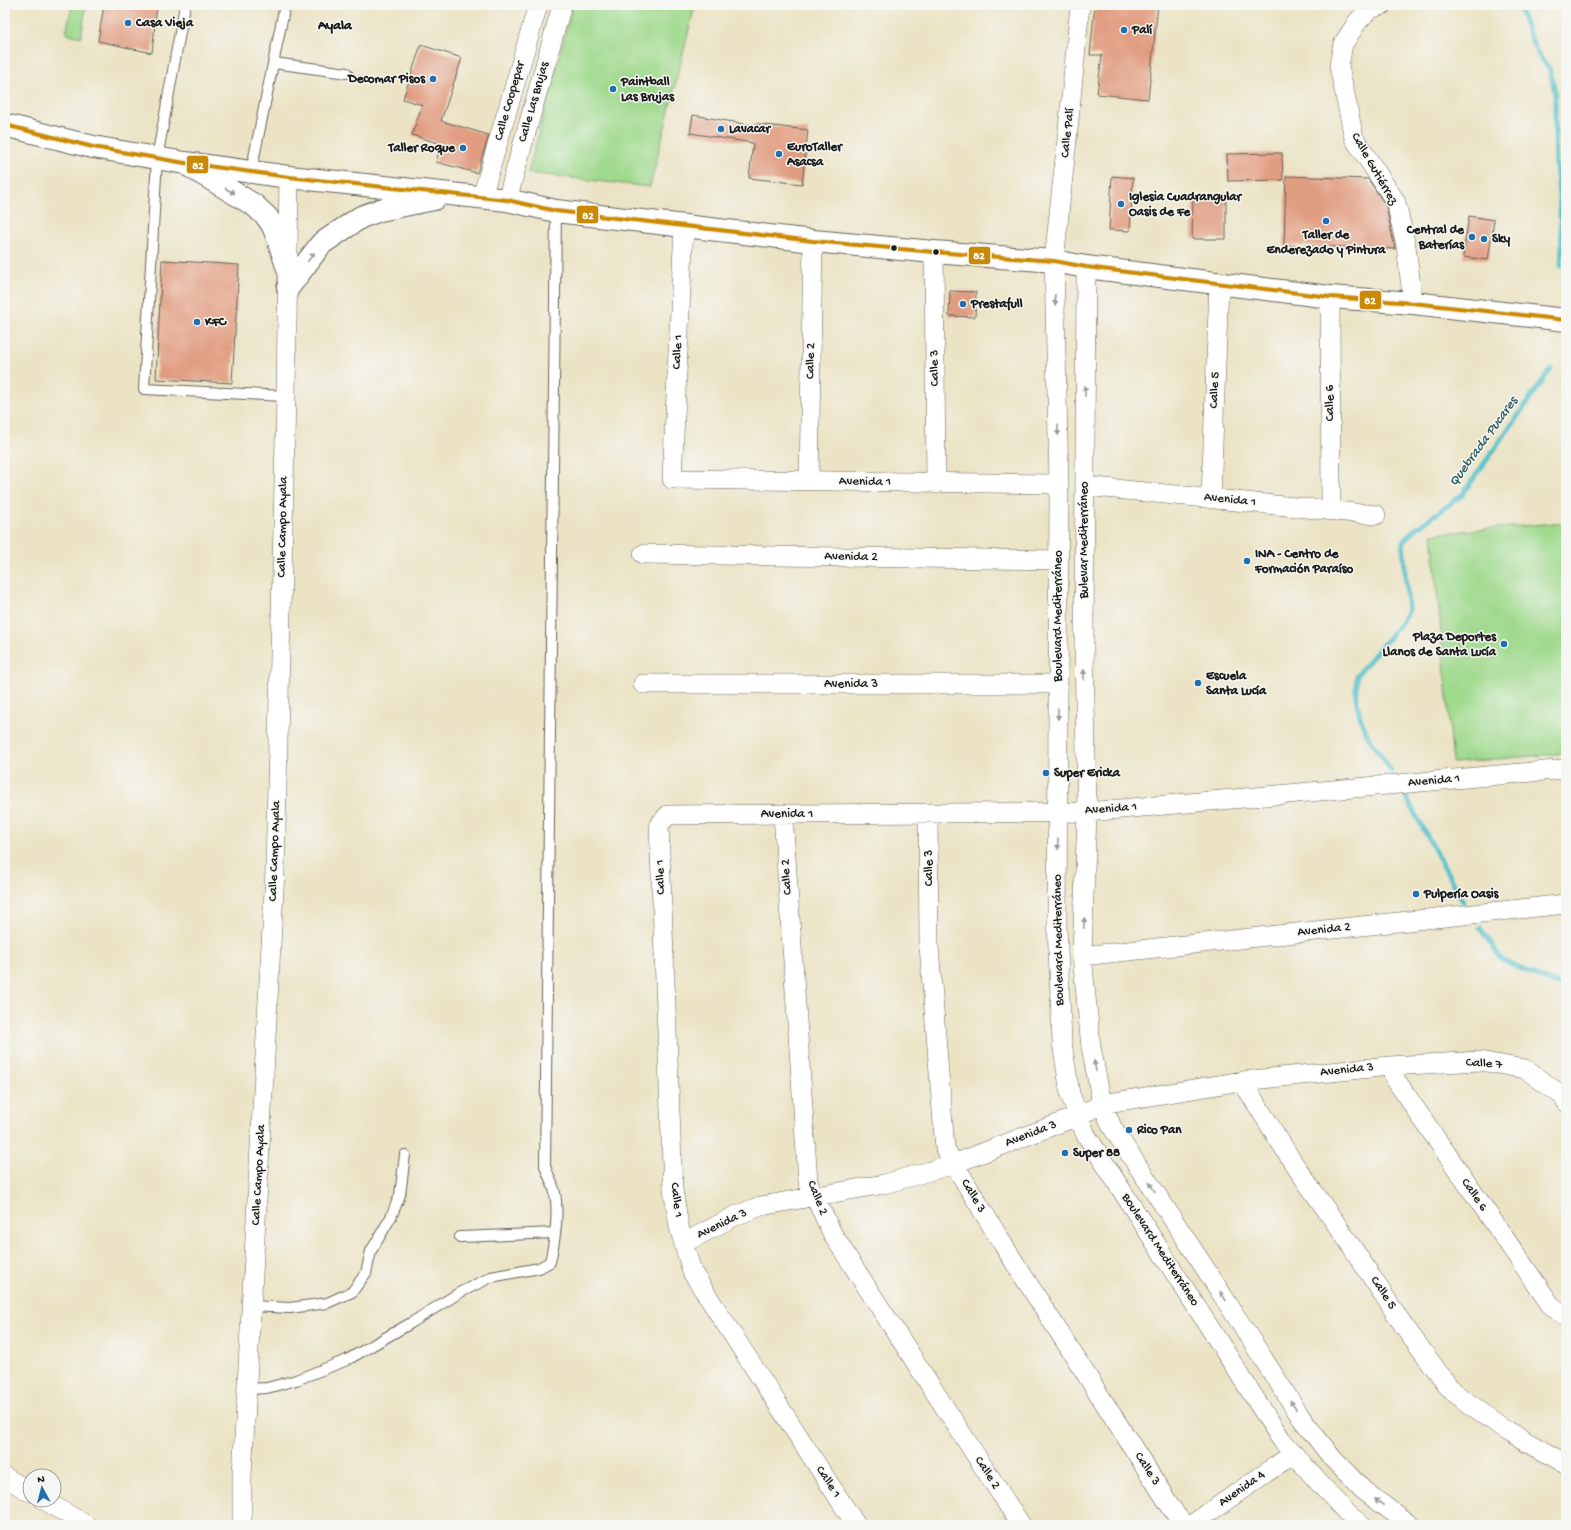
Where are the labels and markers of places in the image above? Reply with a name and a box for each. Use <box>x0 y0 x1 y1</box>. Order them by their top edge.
place label: Casa Vieja <box>135 16 194 31</box>
marker: Casa Vieja <box>123 18 133 28</box>
place label: Palí <box>1131 23 1153 38</box>
marker: Palí <box>1119 25 1129 35</box>
place label: Decomar Pisos <box>347 72 426 87</box>
marker: Decomar Pisos <box>428 74 438 84</box>
place label: Paintball Las Brujas <box>620 75 675 105</box>
marker: Paintball Las Brujas <box>608 84 618 94</box>
place label: Lavacar <box>729 122 772 137</box>
marker: Lavacar <box>716 124 726 134</box>
place label: EuroTaller Asacsa <box>786 140 843 170</box>
place label: Taller Roque <box>388 141 456 156</box>
marker: Taller Roque <box>458 143 468 153</box>
marker: EuroTaller Asacsa <box>774 149 784 159</box>
place label: Iglesia Cuadrangular Oasis de Fe <box>1129 190 1243 220</box>
marker: Iglesia Cuadrangular Oasis de Fe <box>1116 199 1126 209</box>
marker: Taller de Enderezado y Pintura <box>1321 216 1331 226</box>
place label: Central de Baterías <box>1406 223 1465 253</box>
place label: Taller de Enderezado y Pintura <box>1266 228 1386 258</box>
marker: Central de Baterías <box>1467 232 1477 242</box>
place label: Sky <box>1492 232 1511 247</box>
marker: Sky <box>1479 234 1489 244</box>
unlabelled marker <box>889 243 899 253</box>
unlabelled marker <box>931 247 941 257</box>
place label: Prestafull <box>970 296 1023 312</box>
marker: Prestafull <box>958 299 968 309</box>
place label: KFC <box>204 315 228 330</box>
marker: KFC <box>192 317 202 327</box>
place label: INA - Centro de Formación Paraíso <box>1254 547 1354 577</box>
marker: INA - Centro de Formación Paraíso <box>1242 556 1252 566</box>
place label: Plaza Deportes Llanos de Santa Lucía <box>1383 630 1497 660</box>
marker: Plaza Deportes Llanos de Santa Lucía <box>1499 639 1509 649</box>
place label: Escuela Santa Lucía <box>1206 669 1267 699</box>
marker: Escuela Santa Lucía <box>1193 678 1203 688</box>
place label: Super Ericka <box>1054 766 1121 782</box>
marker: Super Ericka <box>1041 768 1051 778</box>
place label: Pulpería Oasis <box>1423 887 1500 903</box>
marker: Pulpería Oasis <box>1411 889 1421 899</box>
place label: Rico Pan <box>1136 1123 1182 1138</box>
marker: Rico Pan <box>1124 1125 1134 1135</box>
place label: Super 88 <box>1073 1146 1120 1162</box>
marker: Super 88 <box>1060 1148 1070 1158</box>

